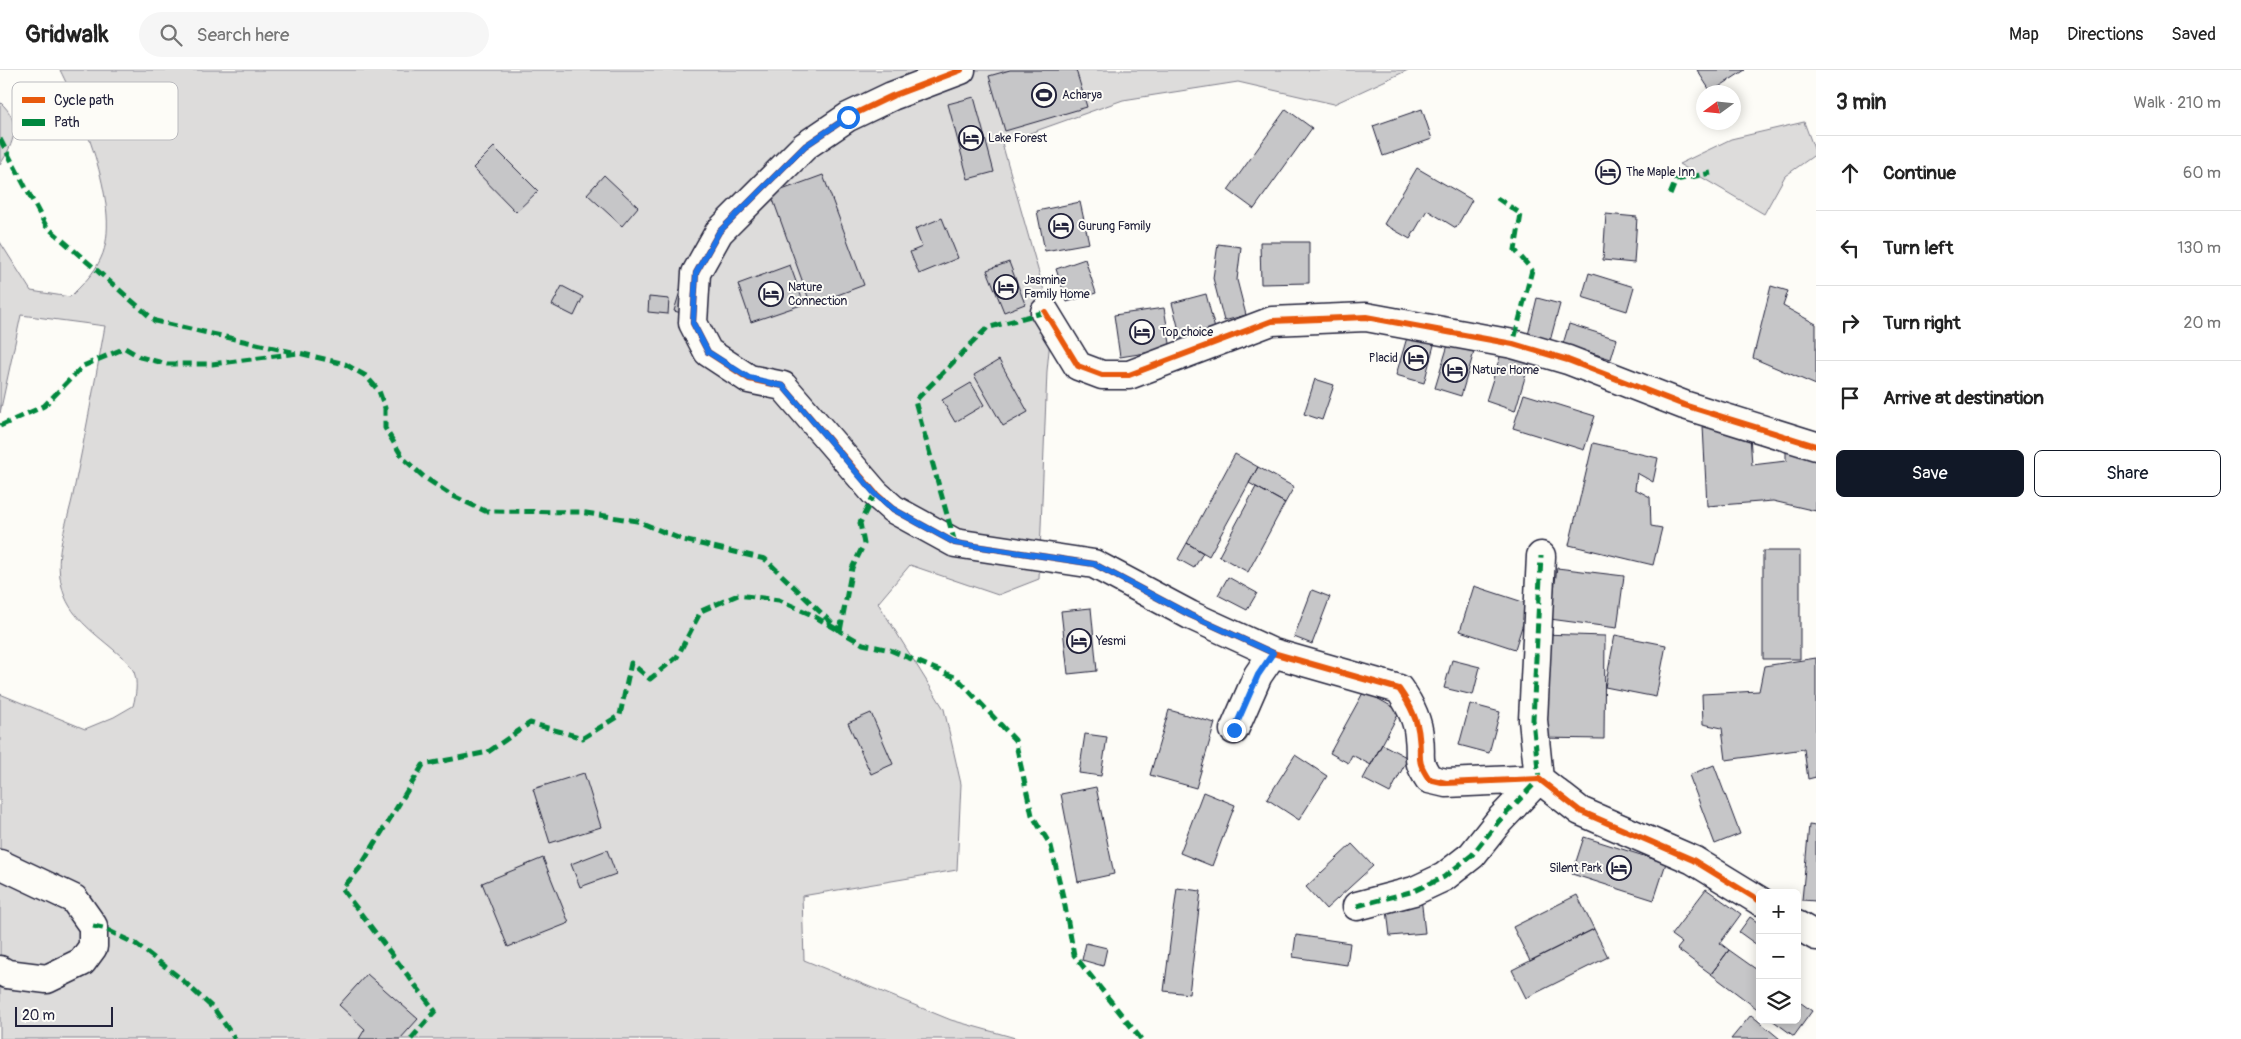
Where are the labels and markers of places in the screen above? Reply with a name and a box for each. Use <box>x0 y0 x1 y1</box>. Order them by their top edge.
sports icon: Acharya <box>1031 82 1057 108</box>
place label: Acharya <box>1062 88 1103 103</box>
hotel icon: Lake Forest <box>958 125 984 151</box>
place label: Lake Forest <box>988 131 1047 146</box>
hotel icon: The Maple Inn <box>1595 159 1621 185</box>
place label: The Maple Inn <box>1626 165 1695 180</box>
hotel icon: Gurung Family <box>1048 213 1074 239</box>
place label: Gurung Family <box>1078 219 1151 234</box>
place label: Jasmine Family Home <box>1024 273 1090 302</box>
hotel icon: Jasmine Family Home <box>993 274 1019 300</box>
place label: Nature Connection <box>788 280 848 309</box>
hotel icon: Nature Connection <box>758 281 784 307</box>
hotel icon: Top choice <box>1129 319 1155 345</box>
place label: Top choice <box>1160 325 1213 340</box>
hotel icon: Placid <box>1403 345 1429 371</box>
place label: Placid <box>1369 351 1398 366</box>
hotel icon: Nature Home <box>1442 357 1468 383</box>
place label: Nature Home <box>1472 363 1539 378</box>
hotel icon: Yesmi <box>1066 628 1092 654</box>
place label: Yesmi <box>1095 634 1126 649</box>
hotel icon: Silent Park <box>1606 855 1632 881</box>
place label: Silent Park <box>1549 861 1602 876</box>

